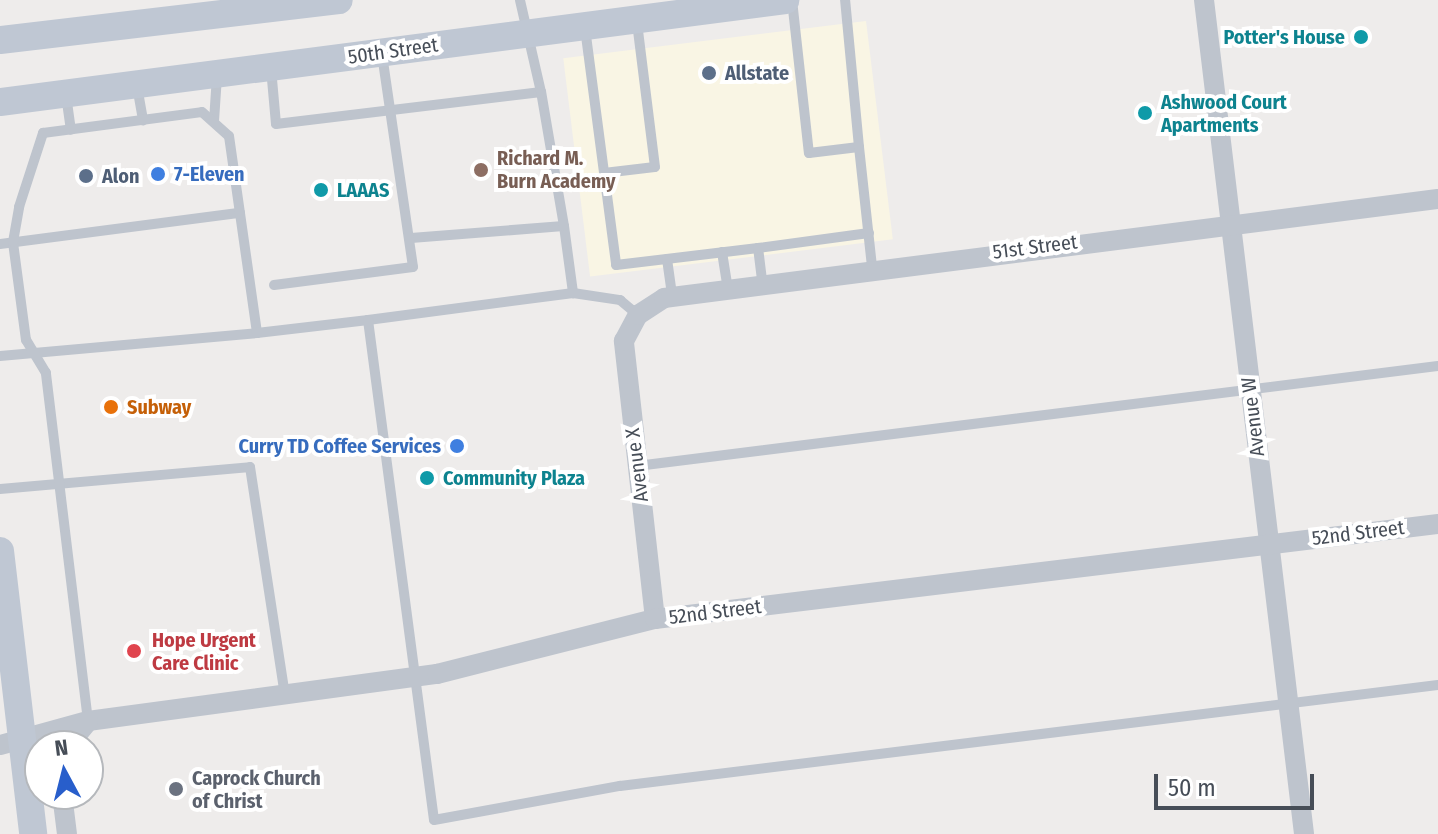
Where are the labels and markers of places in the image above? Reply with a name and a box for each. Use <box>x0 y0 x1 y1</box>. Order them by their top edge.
place label: Potter's House <box>1224 25 1345 49</box>
marker: Potter's House <box>1352 28 1370 46</box>
place label: Allstate <box>725 61 789 85</box>
marker: Allstate <box>700 64 718 82</box>
place label: Ashwood Court Apartments <box>1161 90 1287 137</box>
marker: Ashwood Court Apartments <box>1136 104 1154 122</box>
place label: Richard M. Burn Academy <box>497 146 616 193</box>
marker: Richard M. Burn Academy <box>472 161 490 179</box>
place label: 7-Eleven <box>174 162 245 186</box>
place label: Alon <box>102 164 139 188</box>
marker: 7-Eleven <box>149 165 167 183</box>
marker: Alon <box>77 167 95 185</box>
place label: LAAAS <box>337 178 389 202</box>
marker: LAAAS <box>312 181 330 199</box>
place label: Subway <box>127 395 191 419</box>
marker: Subway <box>102 398 120 416</box>
place label: Curry TD Coffee Services <box>238 434 441 458</box>
marker: Curry TD Coffee Services <box>448 437 466 455</box>
place label: Community Plaza <box>443 466 585 490</box>
marker: Community Plaza <box>418 469 436 487</box>
place label: Hope Urgent Care Clinic <box>152 628 256 675</box>
marker: Hope Urgent Care Clinic <box>123 640 145 662</box>
place label: Caprock Church of Christ <box>192 766 321 813</box>
marker: Caprock Church of Christ <box>167 780 185 798</box>

